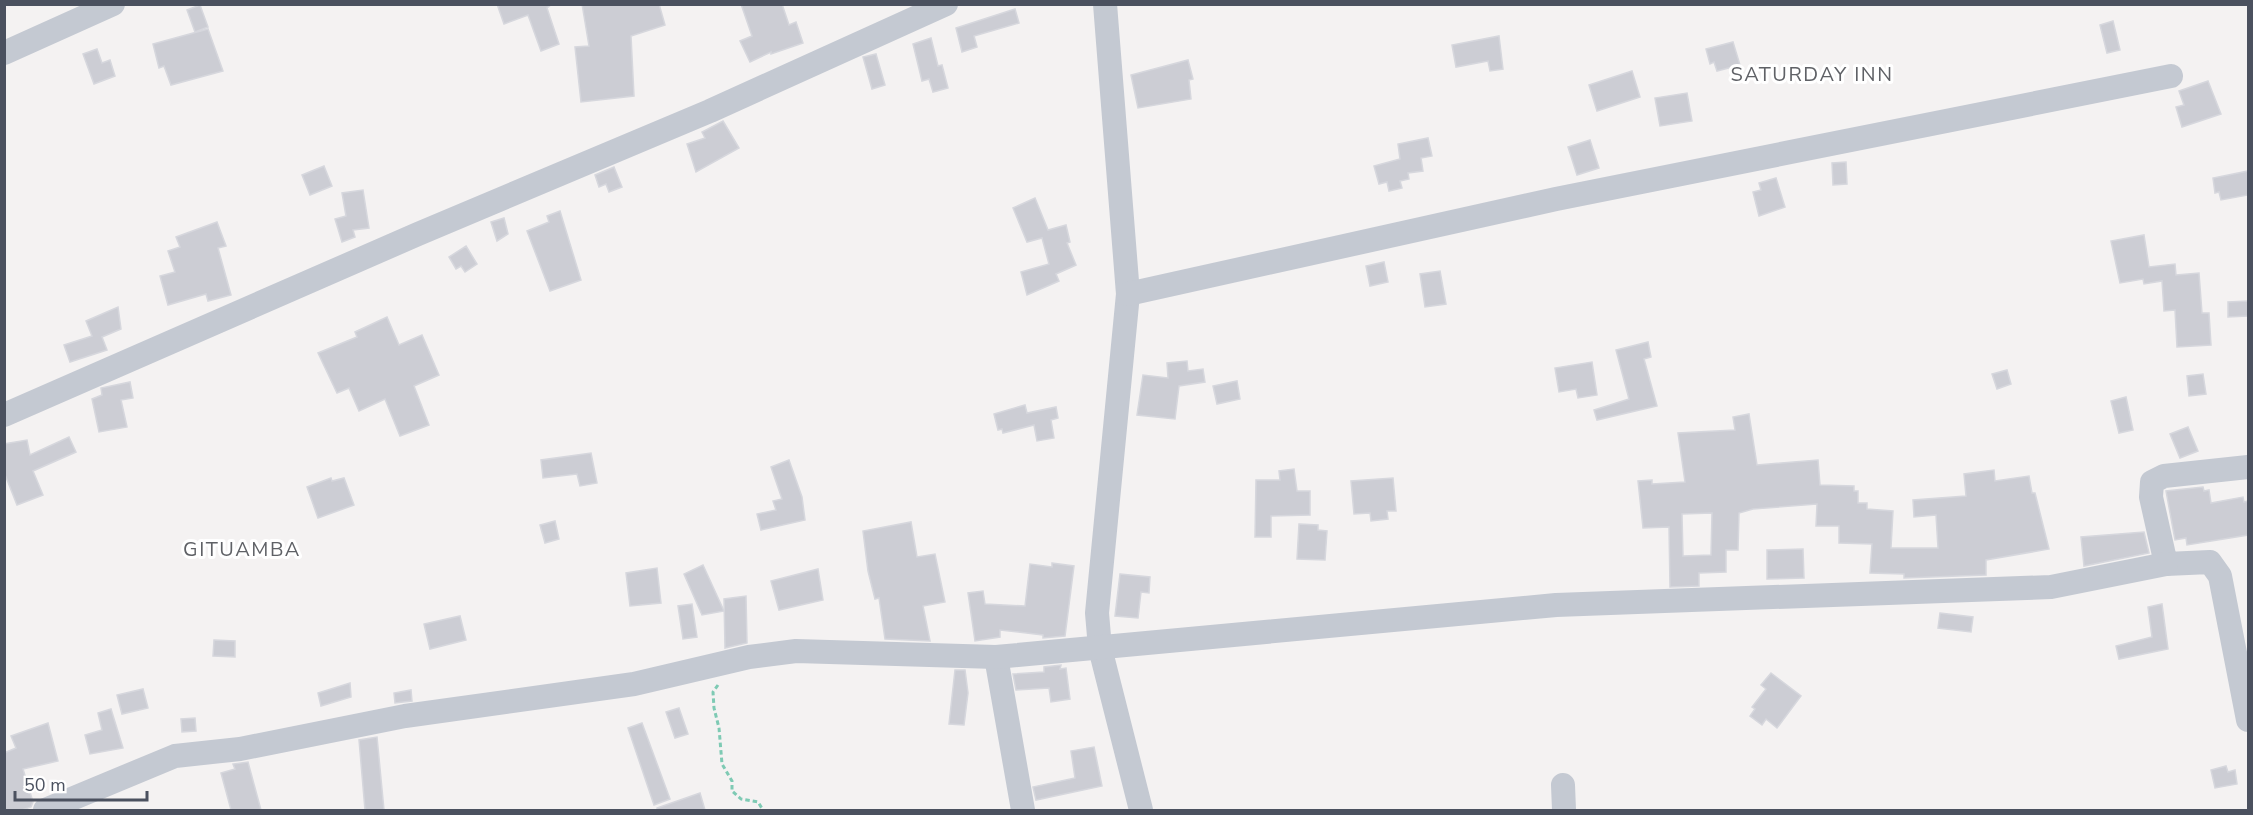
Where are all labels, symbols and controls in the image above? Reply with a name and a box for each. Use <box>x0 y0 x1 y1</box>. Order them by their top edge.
district label: SATURDAY INN <box>1731 61 1893 88</box>
district label: GITUAMBA <box>183 536 301 563</box>
scale bar <box>15 764 147 802</box>
text: 50 m <box>24 773 66 797</box>

